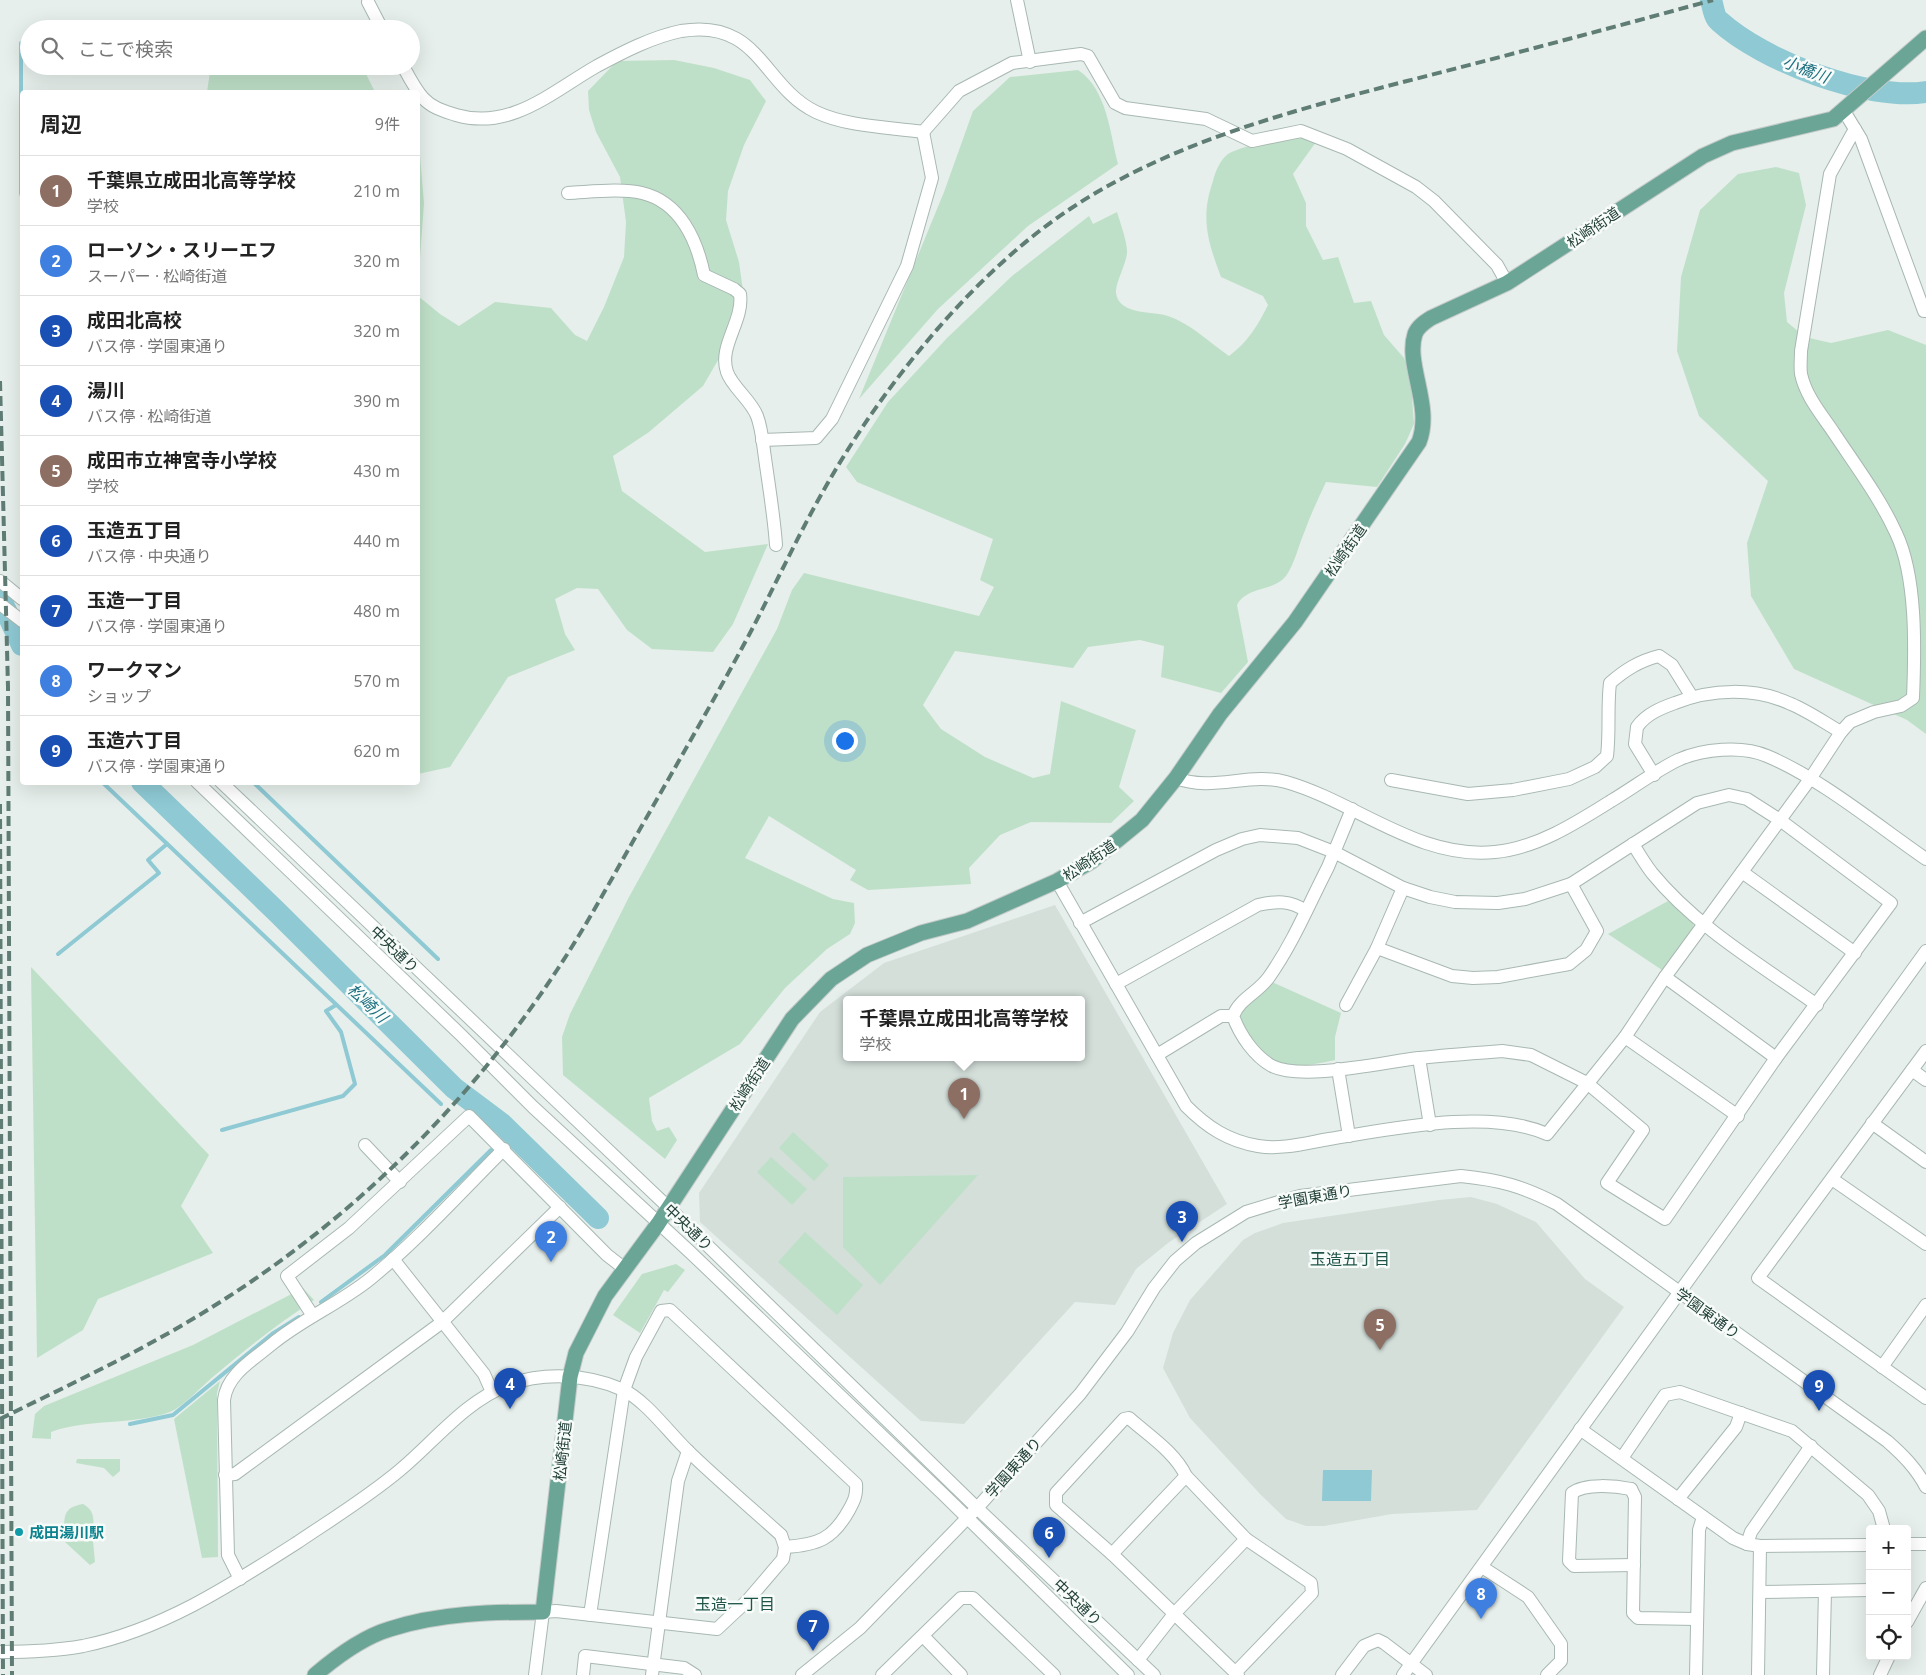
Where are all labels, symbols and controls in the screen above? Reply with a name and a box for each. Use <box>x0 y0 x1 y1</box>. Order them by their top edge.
search box <box>20 20 420 75</box>
icon: search <box>38 34 66 62</box>
text: ここで検索 <box>78 36 173 62</box>
water label: 小橋川 <box>1780 50 1834 89</box>
text: 周辺 <box>40 110 82 138</box>
text: 9件 <box>375 113 400 135</box>
text: 千葉県立成田北高等学校 <box>87 167 296 193</box>
text: 1 <box>51 180 61 202</box>
text: 210 m <box>354 180 400 202</box>
text: 学校 <box>87 195 119 217</box>
street label: 松崎街道 <box>1563 202 1623 252</box>
text: ローソン・スリーエフ <box>87 237 277 263</box>
text: 2 <box>51 250 61 272</box>
text: 320 m <box>354 250 400 272</box>
text: スーパー · 松崎街道 <box>87 265 227 287</box>
text: 成田北高校 <box>87 307 182 333</box>
text: 3 <box>51 320 61 342</box>
text: 320 m <box>354 320 400 342</box>
text: バス停 · 学園東通り <box>87 335 228 357</box>
text: 湯川 <box>87 377 125 403</box>
text: 4 <box>51 390 61 412</box>
text: 390 m <box>354 390 400 412</box>
text: バス停 · 松崎街道 <box>87 405 212 427</box>
text: 成田市立神宮寺小学校 <box>87 447 277 473</box>
text: 5 <box>51 460 61 482</box>
text: 430 m <box>354 460 400 482</box>
text: 学校 <box>87 475 119 497</box>
text: 玉造五丁目 <box>87 517 182 543</box>
street label: 松崎街道 <box>1320 520 1370 580</box>
text: 6 <box>51 530 61 552</box>
text: 440 m <box>354 530 400 552</box>
text: バス停 · 中央通り <box>87 545 212 567</box>
text: 玉造一丁目 <box>87 587 182 613</box>
text: 7 <box>51 600 61 622</box>
text: 480 m <box>354 600 400 622</box>
text: バス停 · 学園東通り <box>87 615 228 637</box>
text: ワークマン <box>87 657 182 683</box>
text: 8 <box>51 670 61 692</box>
text: 570 m <box>354 670 400 692</box>
text: ショップ <box>87 685 151 707</box>
text: 玉造六丁目 <box>87 727 182 753</box>
your location <box>832 728 858 754</box>
text: 9 <box>51 740 61 762</box>
text: 620 m <box>354 740 400 762</box>
text: バス停 · 学園東通り <box>87 755 228 777</box>
street label: 松崎街道 <box>1059 835 1119 885</box>
street label: 中央通り <box>366 921 424 977</box>
water label: 松崎川 <box>343 978 394 1029</box>
popup <box>843 996 1085 1061</box>
text: 千葉県立成田北高等学校 <box>859 1005 1069 1031</box>
text: 学校 <box>859 1033 892 1055</box>
street label: 松崎街道 <box>724 1053 774 1115</box>
pin: 1 <box>948 1078 980 1119</box>
street label: 学園東通り <box>1276 1180 1354 1212</box>
street label: 中央通り <box>660 1199 718 1255</box>
pin: 3 <box>1166 1201 1198 1242</box>
pin: 2 <box>535 1221 567 1262</box>
district label: 玉造五丁目 <box>1310 1248 1390 1270</box>
street label: 学園東通り <box>1672 1283 1744 1343</box>
pin: 5 <box>1364 1309 1396 1350</box>
pin: 4 <box>494 1368 526 1409</box>
pin: 9 <box>1803 1370 1835 1411</box>
street label: 松崎街道 <box>549 1420 575 1482</box>
street label: 学園東通り <box>980 1432 1046 1502</box>
pin: 6 <box>1033 1517 1065 1558</box>
place label: 成田湯川駅 <box>29 1522 104 1542</box>
map controls <box>1866 1525 1911 1660</box>
button: + <box>1866 1525 1911 1570</box>
marker: 成田湯川駅 <box>13 1526 25 1538</box>
button: − <box>1866 1570 1911 1615</box>
street label: 中央通り <box>1049 1574 1107 1630</box>
pin: 8 <box>1465 1578 1497 1619</box>
district label: 玉造一丁目 <box>695 1593 775 1615</box>
pin: 7 <box>797 1610 829 1651</box>
button: locate <box>1866 1615 1911 1660</box>

